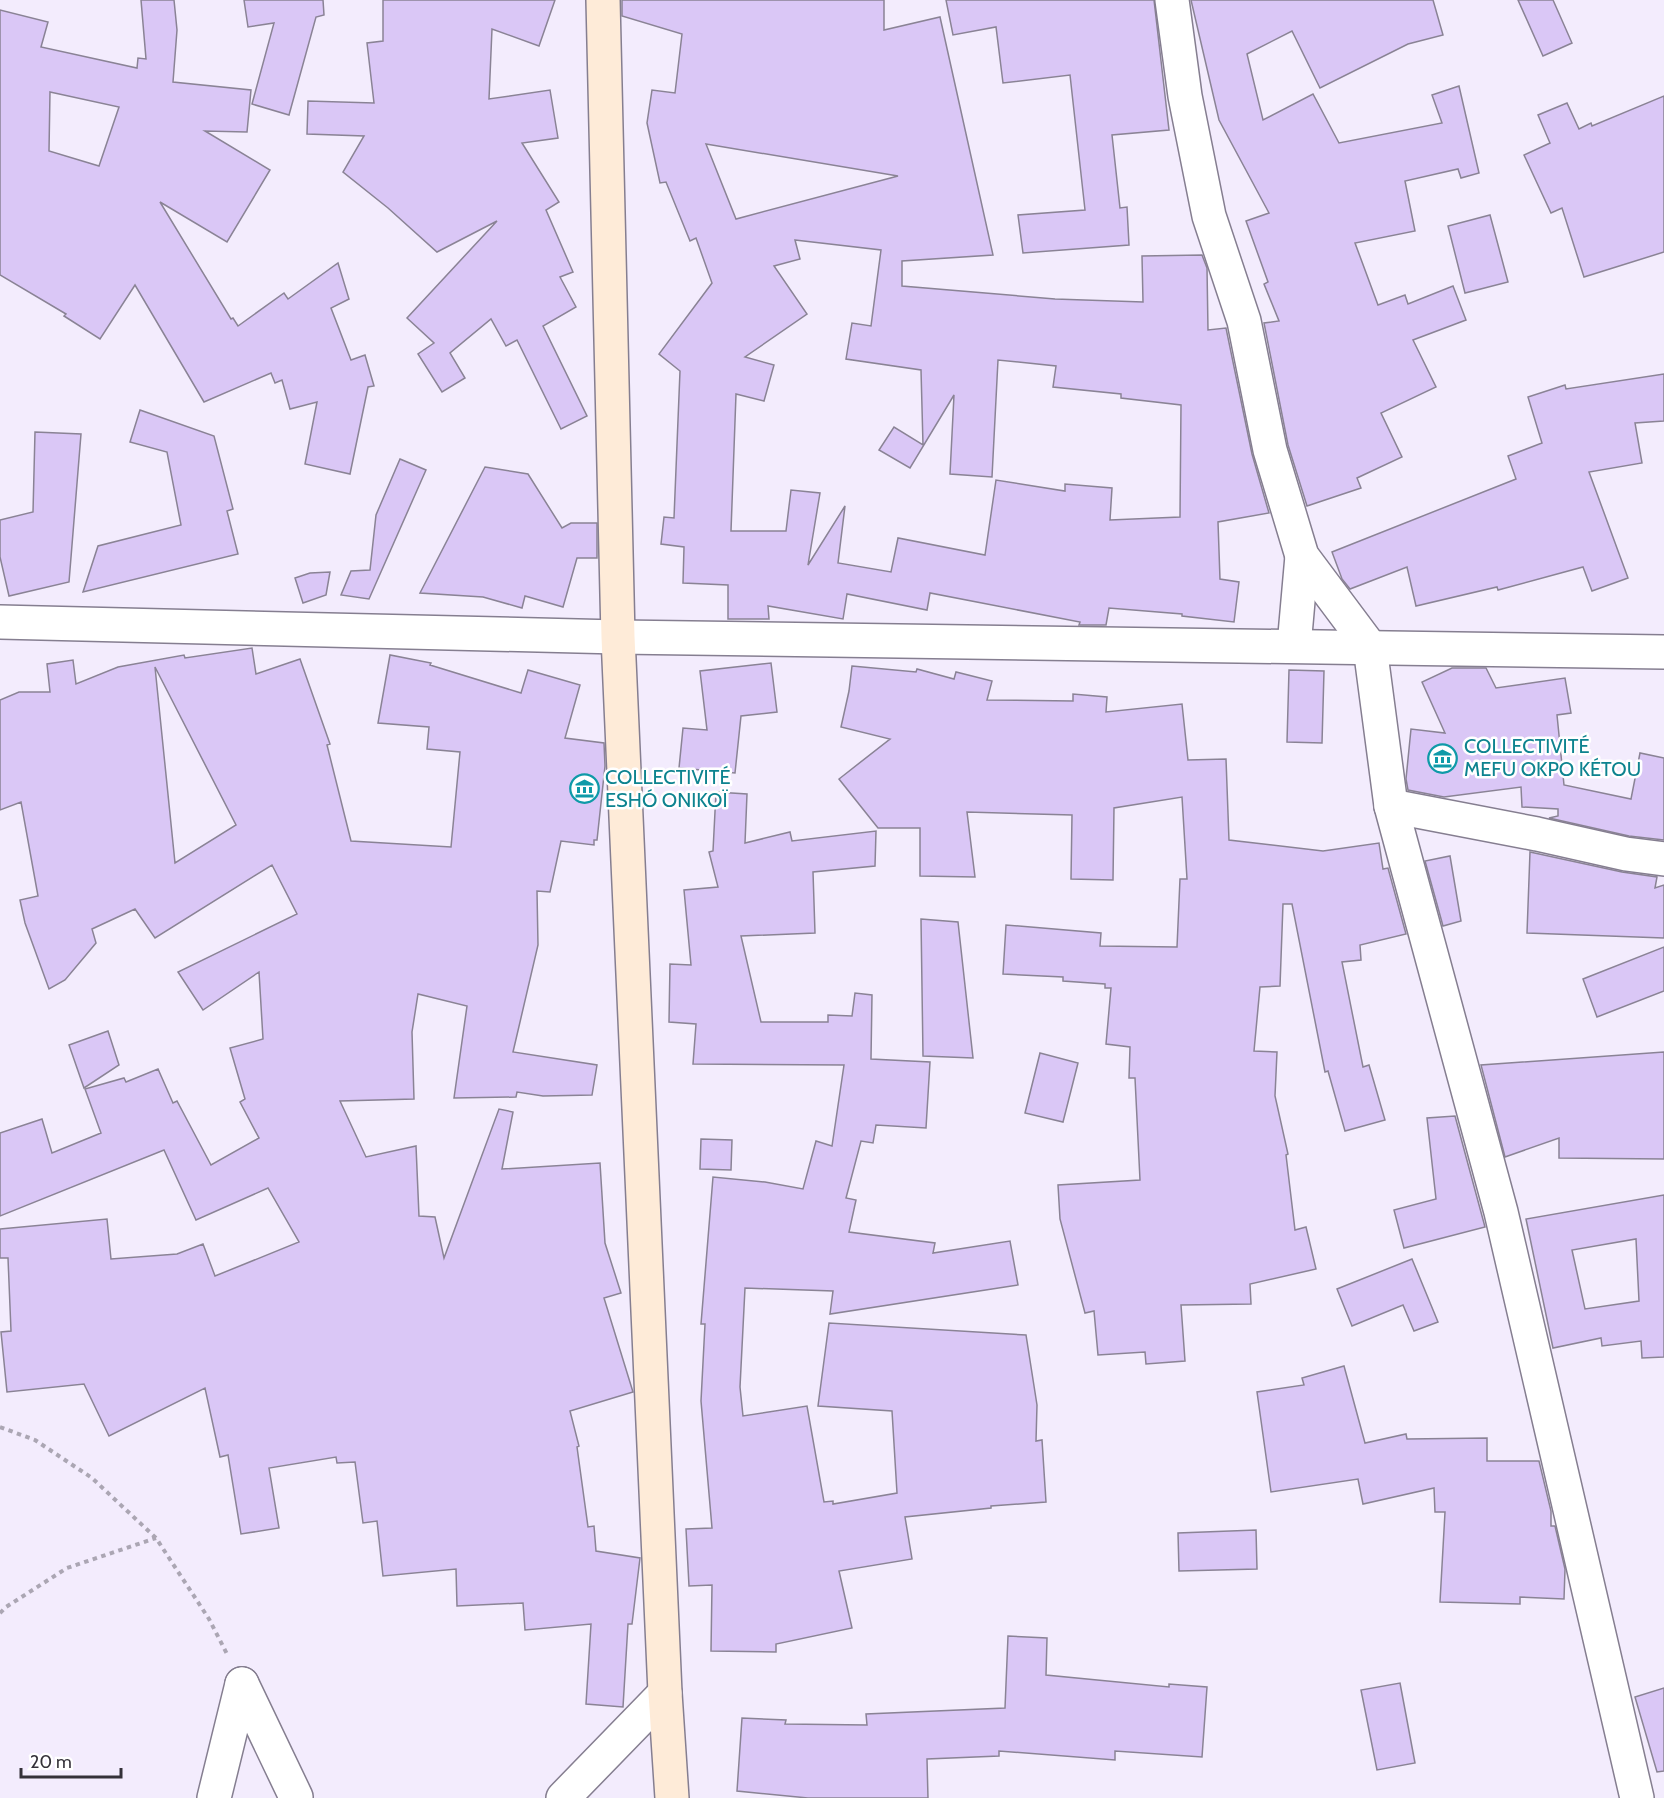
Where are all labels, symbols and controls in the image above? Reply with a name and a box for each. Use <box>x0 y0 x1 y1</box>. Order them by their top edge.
place label: COLLECTIVITÉ MEFU OKPO KÉTOU <box>1464 734 1641 781</box>
museum icon: COLLECTIVITÉ MEFU OKPO KÉTOU <box>1427 742 1459 774</box>
place label: COLLECTIVITÉ ESHÓ ONIKOÏ <box>605 765 730 812</box>
museum icon: COLLECTIVITÉ ESHÓ ONIKOÏ <box>568 772 600 804</box>
scale bar <box>21 1741 122 1779</box>
text: 20 m <box>30 1751 72 1773</box>

